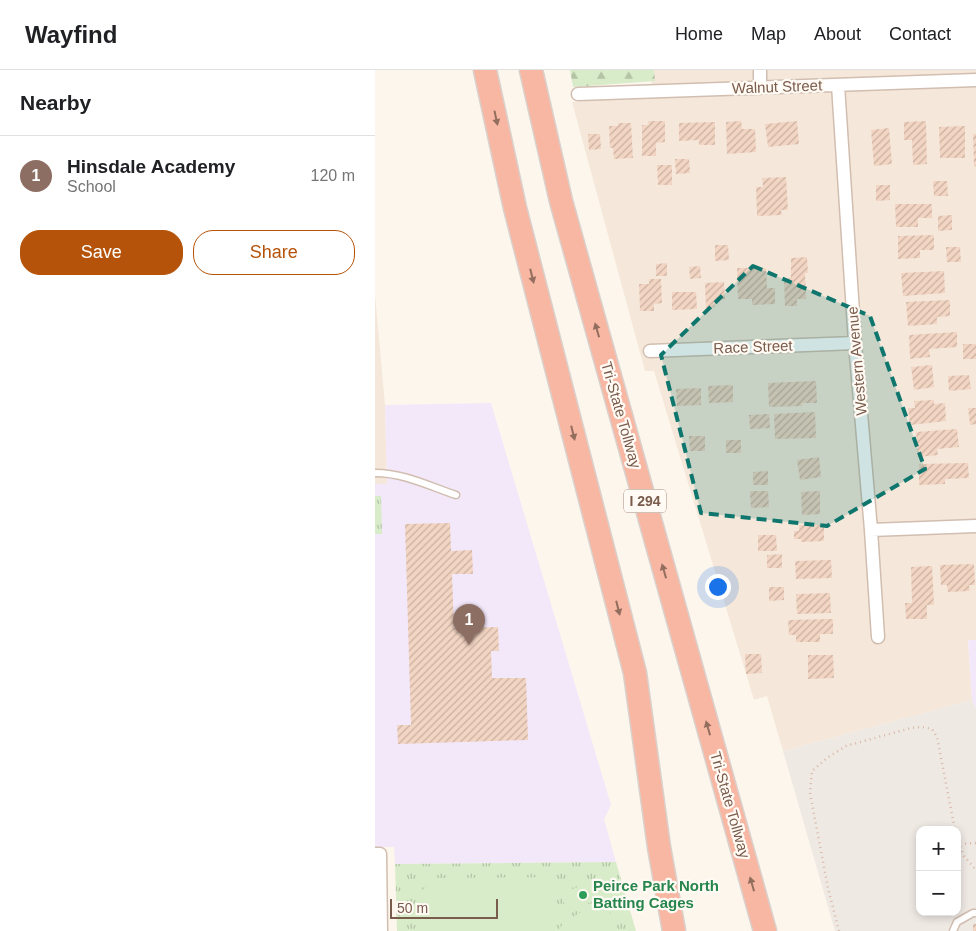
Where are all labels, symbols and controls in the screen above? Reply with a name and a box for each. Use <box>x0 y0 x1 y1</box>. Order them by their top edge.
text: Wayfind <box>25 21 117 48</box>
text: Home <box>675 24 723 44</box>
text: Map <box>751 24 786 44</box>
text: About <box>814 24 861 44</box>
text: Contact <box>889 24 951 44</box>
street label: Walnut Street <box>732 76 823 97</box>
text: Nearby <box>20 91 91 114</box>
one-way arrow <box>492 110 500 126</box>
text: Hinsdale Academy <box>67 156 235 177</box>
text: 1 <box>32 167 40 184</box>
text: 120 m <box>311 167 355 184</box>
text: School <box>67 178 116 195</box>
button: Save <box>20 230 183 275</box>
button: Share <box>193 230 355 275</box>
one-way arrow <box>528 268 536 283</box>
street label: Western Avenue <box>843 306 870 416</box>
one-way arrow <box>593 323 601 338</box>
street label: Race Street <box>713 337 794 356</box>
street label: Tri-State Tollway <box>598 360 645 471</box>
one-way arrow <box>569 426 577 441</box>
road number: I 294 <box>624 490 666 512</box>
one-way arrow <box>660 563 668 578</box>
your location <box>705 574 731 600</box>
one-way arrow <box>614 600 622 615</box>
pin: 1 <box>453 604 485 645</box>
one-way arrow <box>704 720 712 735</box>
street label: Tri-State Tollway <box>707 750 754 861</box>
map controls <box>916 826 961 916</box>
button: + <box>916 826 961 871</box>
button: − <box>916 871 961 916</box>
one-way arrow <box>747 876 755 891</box>
place label: Peirce Park North Batting Cages <box>593 877 719 911</box>
marker: Peirce Park North Batting Cages <box>577 889 589 901</box>
scale bar <box>390 896 497 919</box>
text: 50 m <box>397 900 428 916</box>

